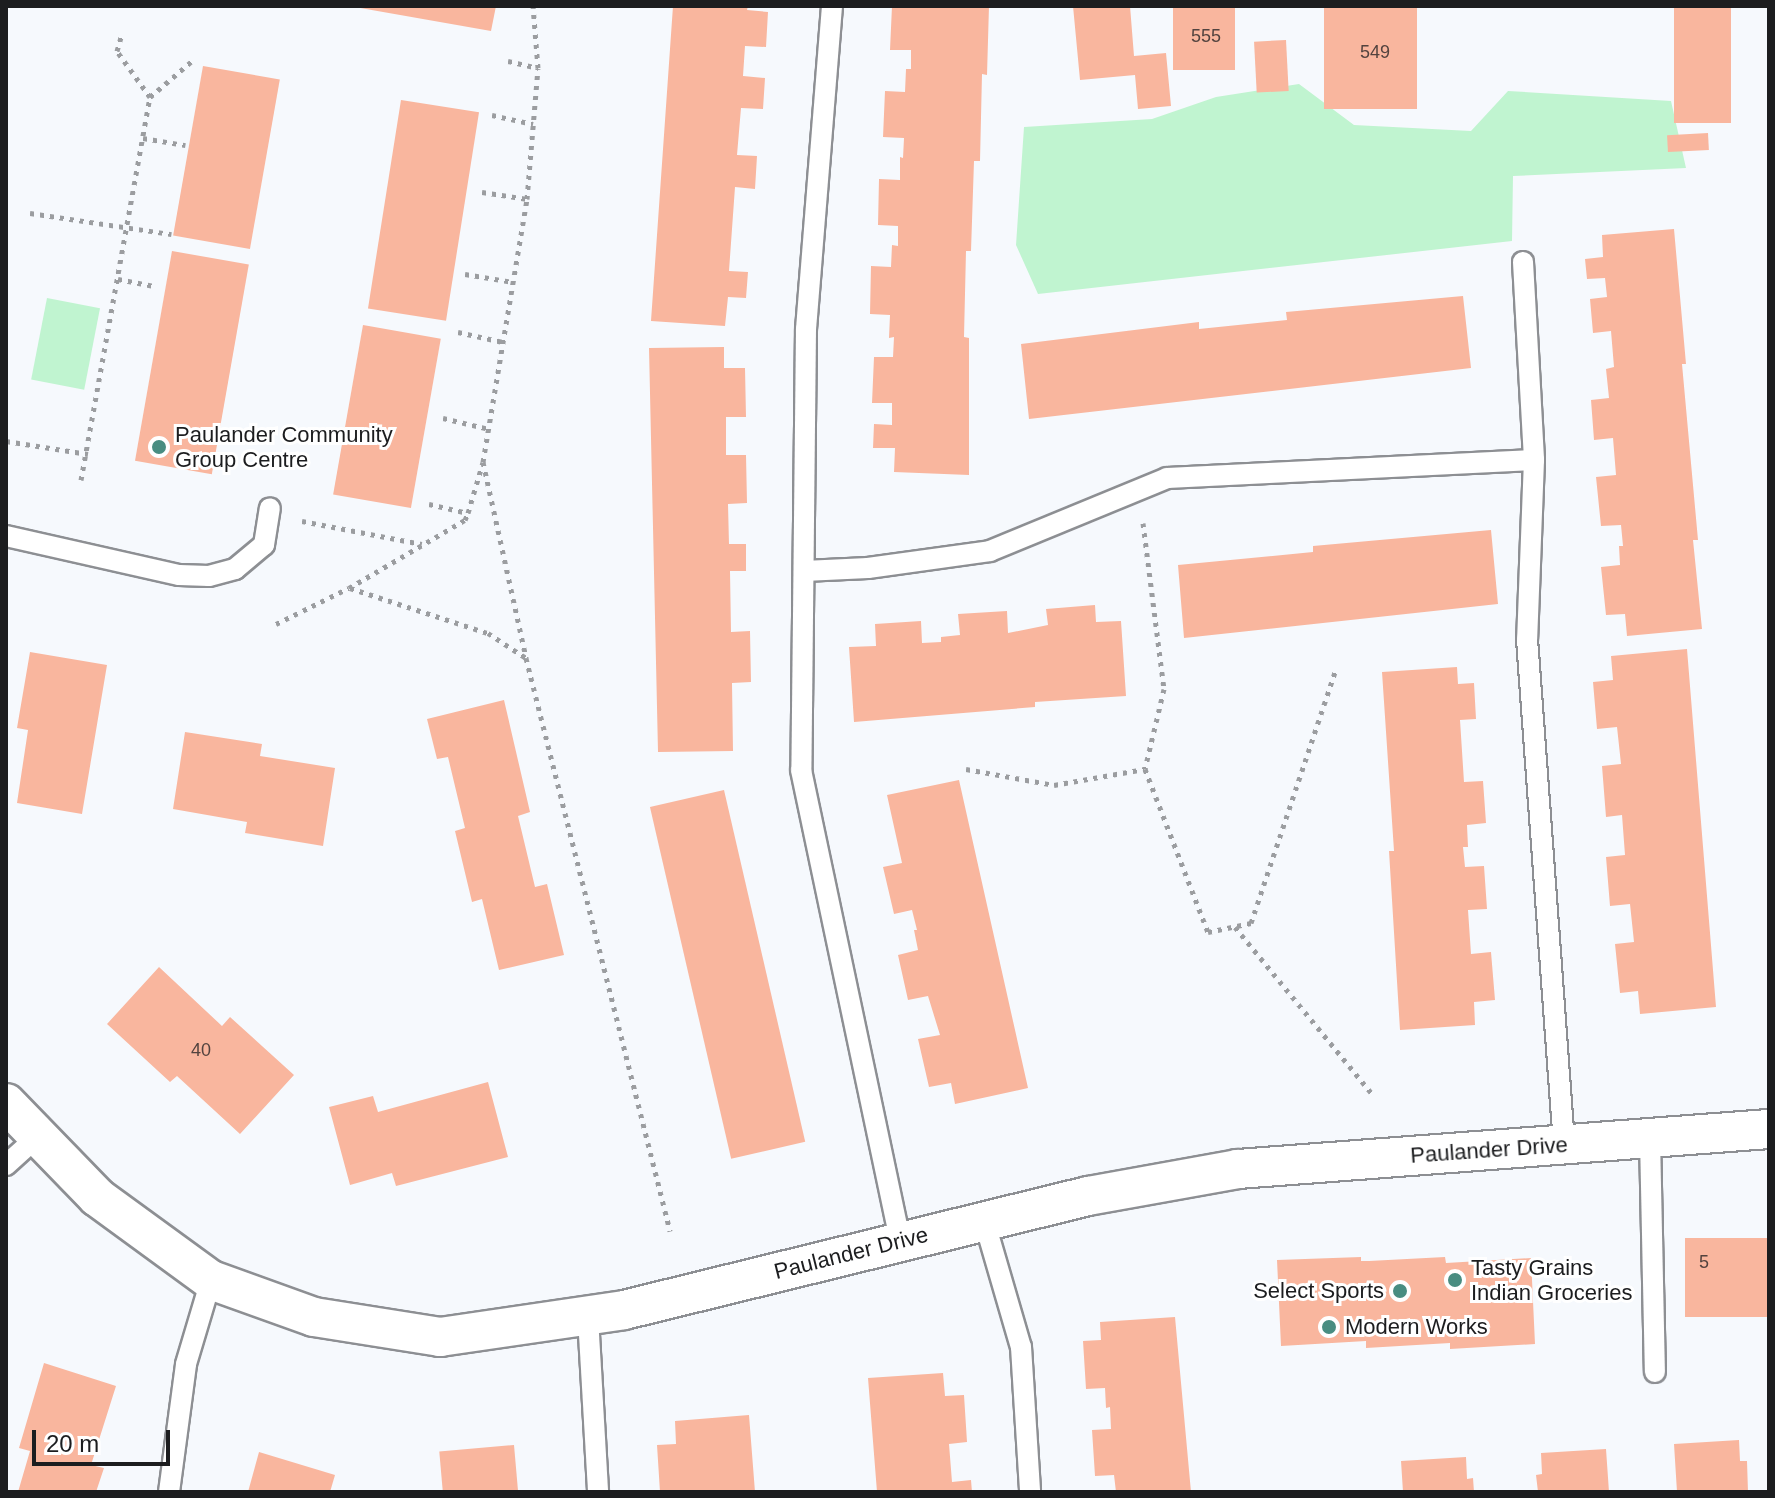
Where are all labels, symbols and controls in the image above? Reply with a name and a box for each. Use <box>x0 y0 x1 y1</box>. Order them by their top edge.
house number: 555 <box>1191 25 1221 47</box>
house number: 549 <box>1360 41 1390 63</box>
place label: Paulander Community Group Centre <box>175 421 393 472</box>
marker: Paulander Community Group Centre <box>150 438 168 456</box>
house number: 40 <box>191 1039 211 1061</box>
street label: Paulander Drive <box>1409 1131 1569 1169</box>
street label: Paulander Drive <box>771 1221 931 1285</box>
house number: 5 <box>1699 1251 1709 1273</box>
place label: Tasty Grains Indian Groceries <box>1471 1254 1632 1306</box>
marker: Tasty Grains Indian Groceries <box>1446 1271 1464 1289</box>
place label: Select Sports <box>1253 1278 1384 1304</box>
marker: Select Sports <box>1391 1282 1409 1300</box>
place label: Modern Works <box>1345 1314 1488 1340</box>
marker: Modern Works <box>1320 1318 1338 1336</box>
scale bar <box>36 1414 174 1464</box>
text: 20 m <box>46 1430 99 1457</box>

